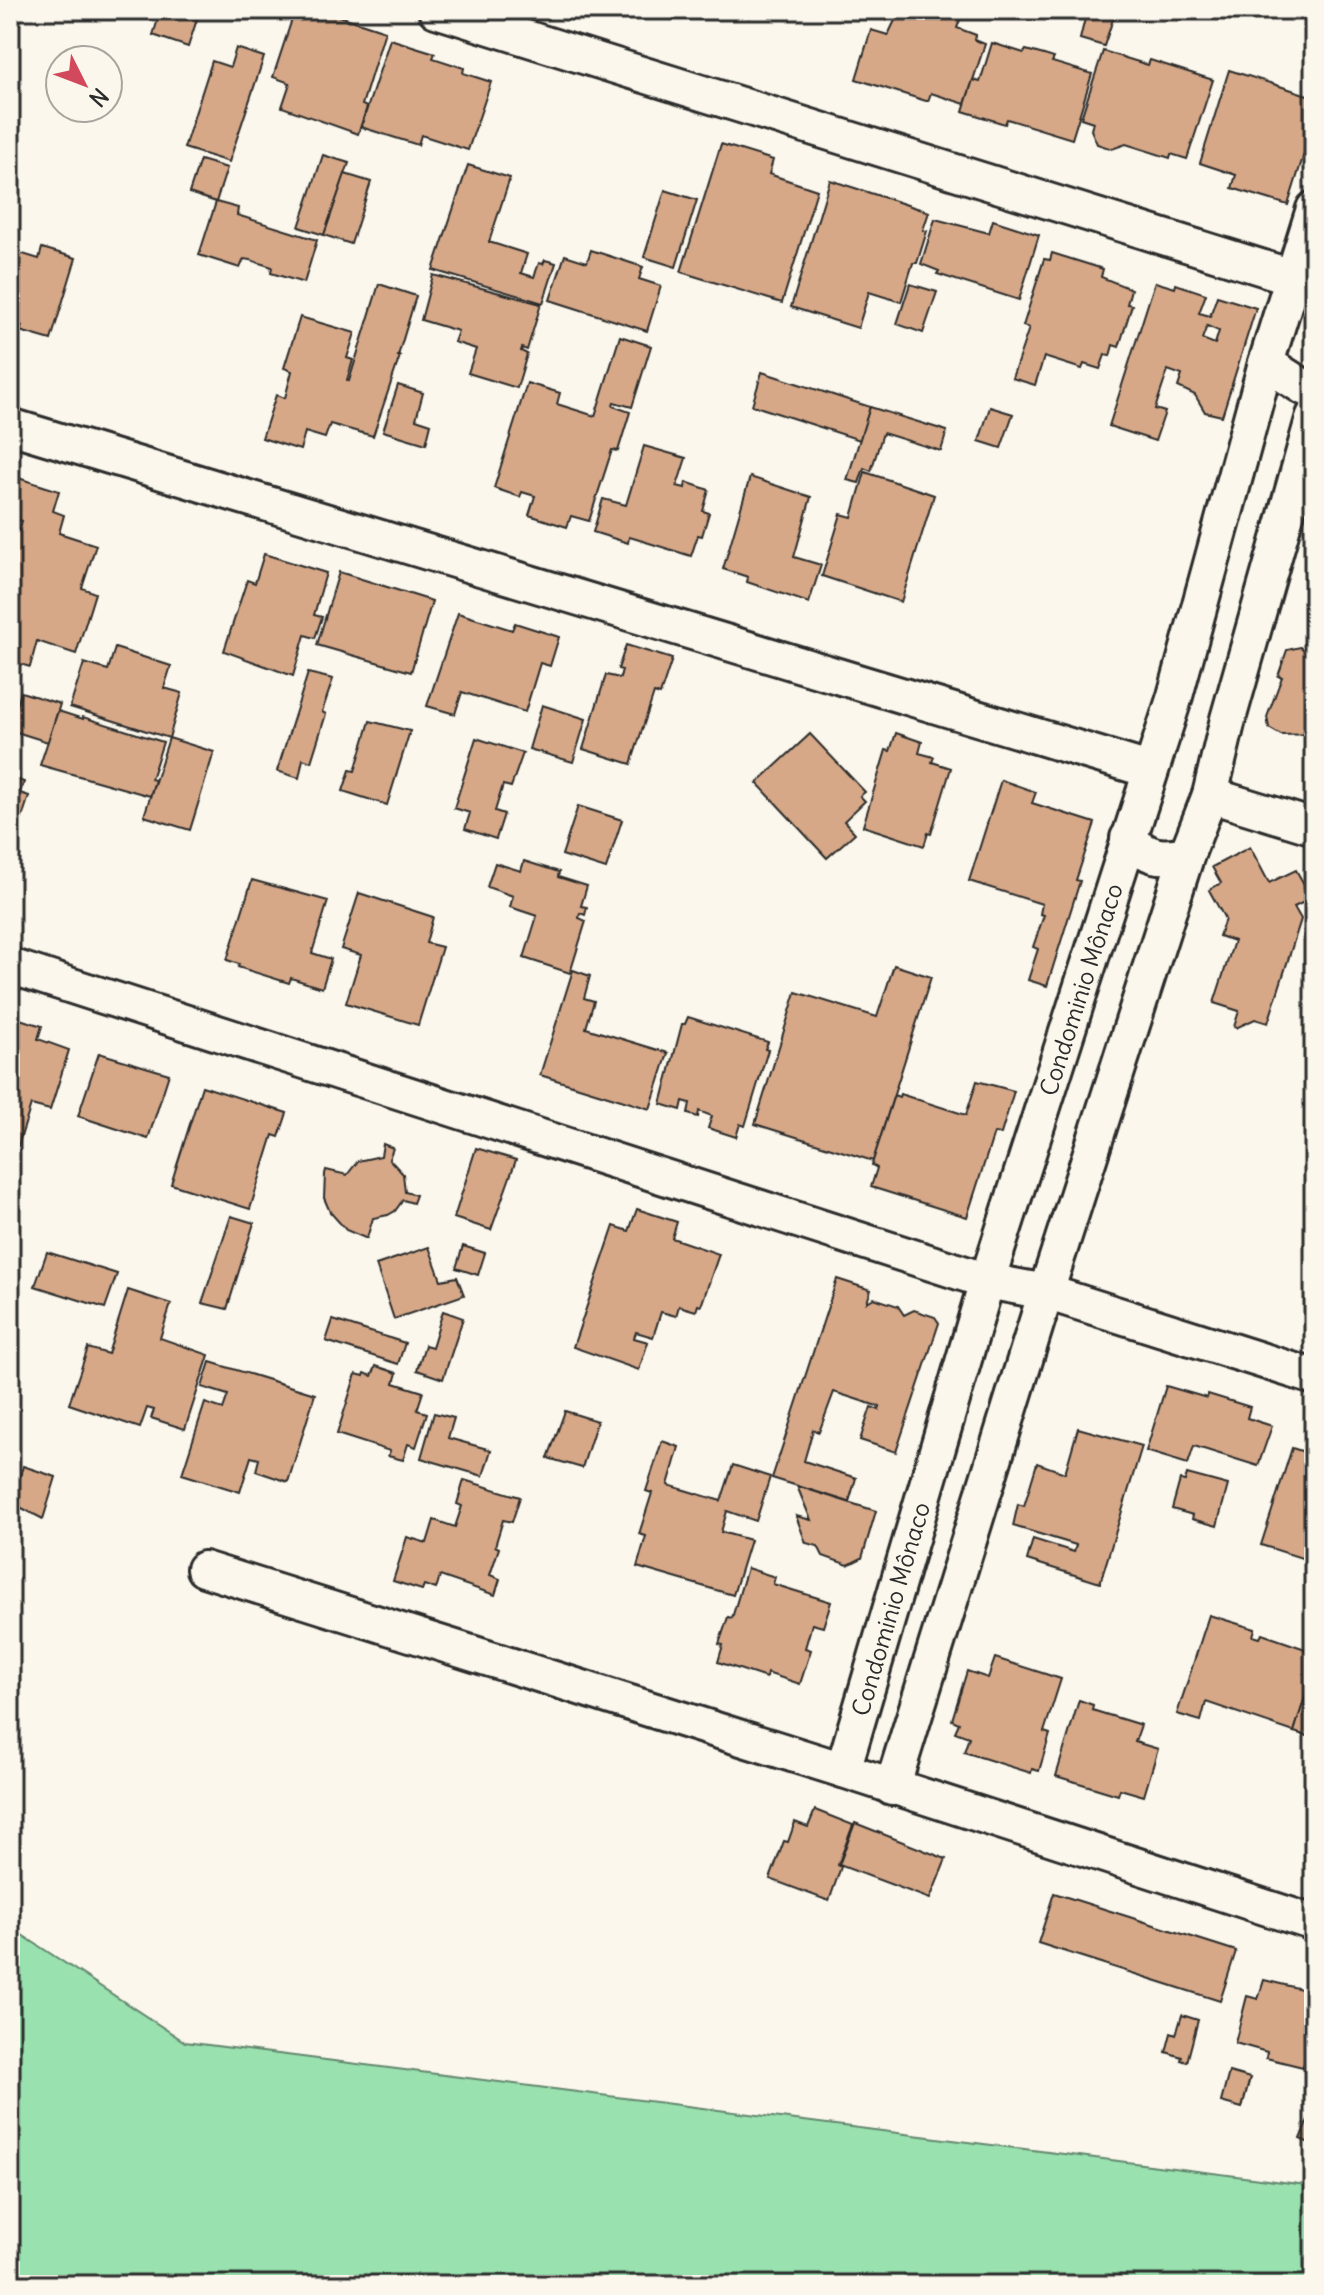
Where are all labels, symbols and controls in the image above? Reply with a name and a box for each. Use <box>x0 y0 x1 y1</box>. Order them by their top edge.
north arrow <box>44 44 124 124</box>
text: N <box>83 82 114 112</box>
street label: Condominio Mônaco <box>1033 879 1129 1099</box>
street label: Condominio Mônaco <box>845 1498 936 1719</box>

